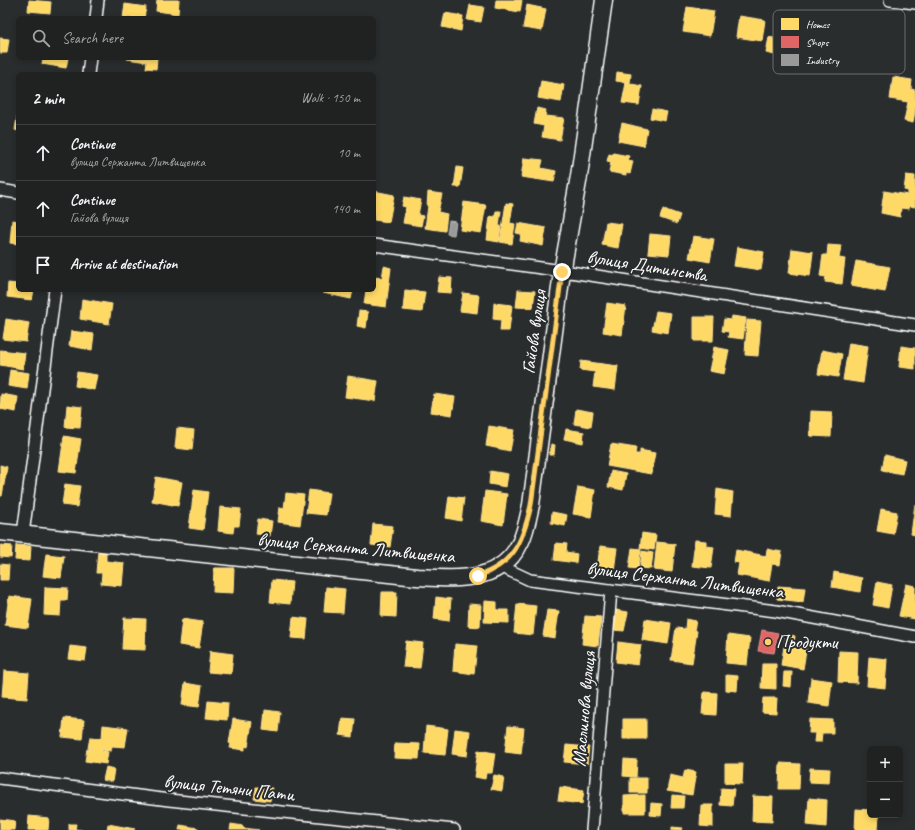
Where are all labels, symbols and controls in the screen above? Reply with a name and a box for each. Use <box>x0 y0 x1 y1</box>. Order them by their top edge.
legend <box>773 10 905 74</box>
search box <box>16 16 376 60</box>
text: Homes <box>806 17 831 31</box>
icon: search <box>30 27 52 49</box>
text: Search here <box>62 29 123 48</box>
text: Shops <box>806 35 830 49</box>
text: Industry <box>806 53 840 67</box>
text: 2 min <box>32 88 65 109</box>
text: Walk · 150 m <box>301 90 360 106</box>
text: Continue <box>70 135 115 154</box>
icon: ahead <box>32 142 54 164</box>
text: 10 m <box>338 145 360 161</box>
text: вулиця Сержанта Литвищенка <box>70 154 205 170</box>
text: Continue <box>70 191 115 210</box>
icon: ahead <box>32 198 54 220</box>
text: 140 m <box>332 201 360 217</box>
text: Гайова вулиця <box>70 210 128 226</box>
street label: вулиця Дитинства <box>585 245 711 288</box>
icon: arrive <box>32 254 54 276</box>
text: Arrive at destination <box>70 255 177 274</box>
route end <box>553 263 571 281</box>
street label: Гайова вулиця <box>516 287 552 375</box>
street label: вулиця Сержанта Литвищенка <box>256 527 457 569</box>
street label: вулиця Сержанта Литвищенка <box>585 556 786 604</box>
route start <box>469 567 487 585</box>
place label: Продукти <box>776 630 839 654</box>
marker: Продукти <box>763 637 773 647</box>
street label: Маслинова вулиця <box>567 649 601 768</box>
map controls <box>867 746 903 818</box>
button: + <box>867 746 903 782</box>
street label: вулиця Тетяни Пати <box>163 769 297 807</box>
button: − <box>867 782 903 818</box>

